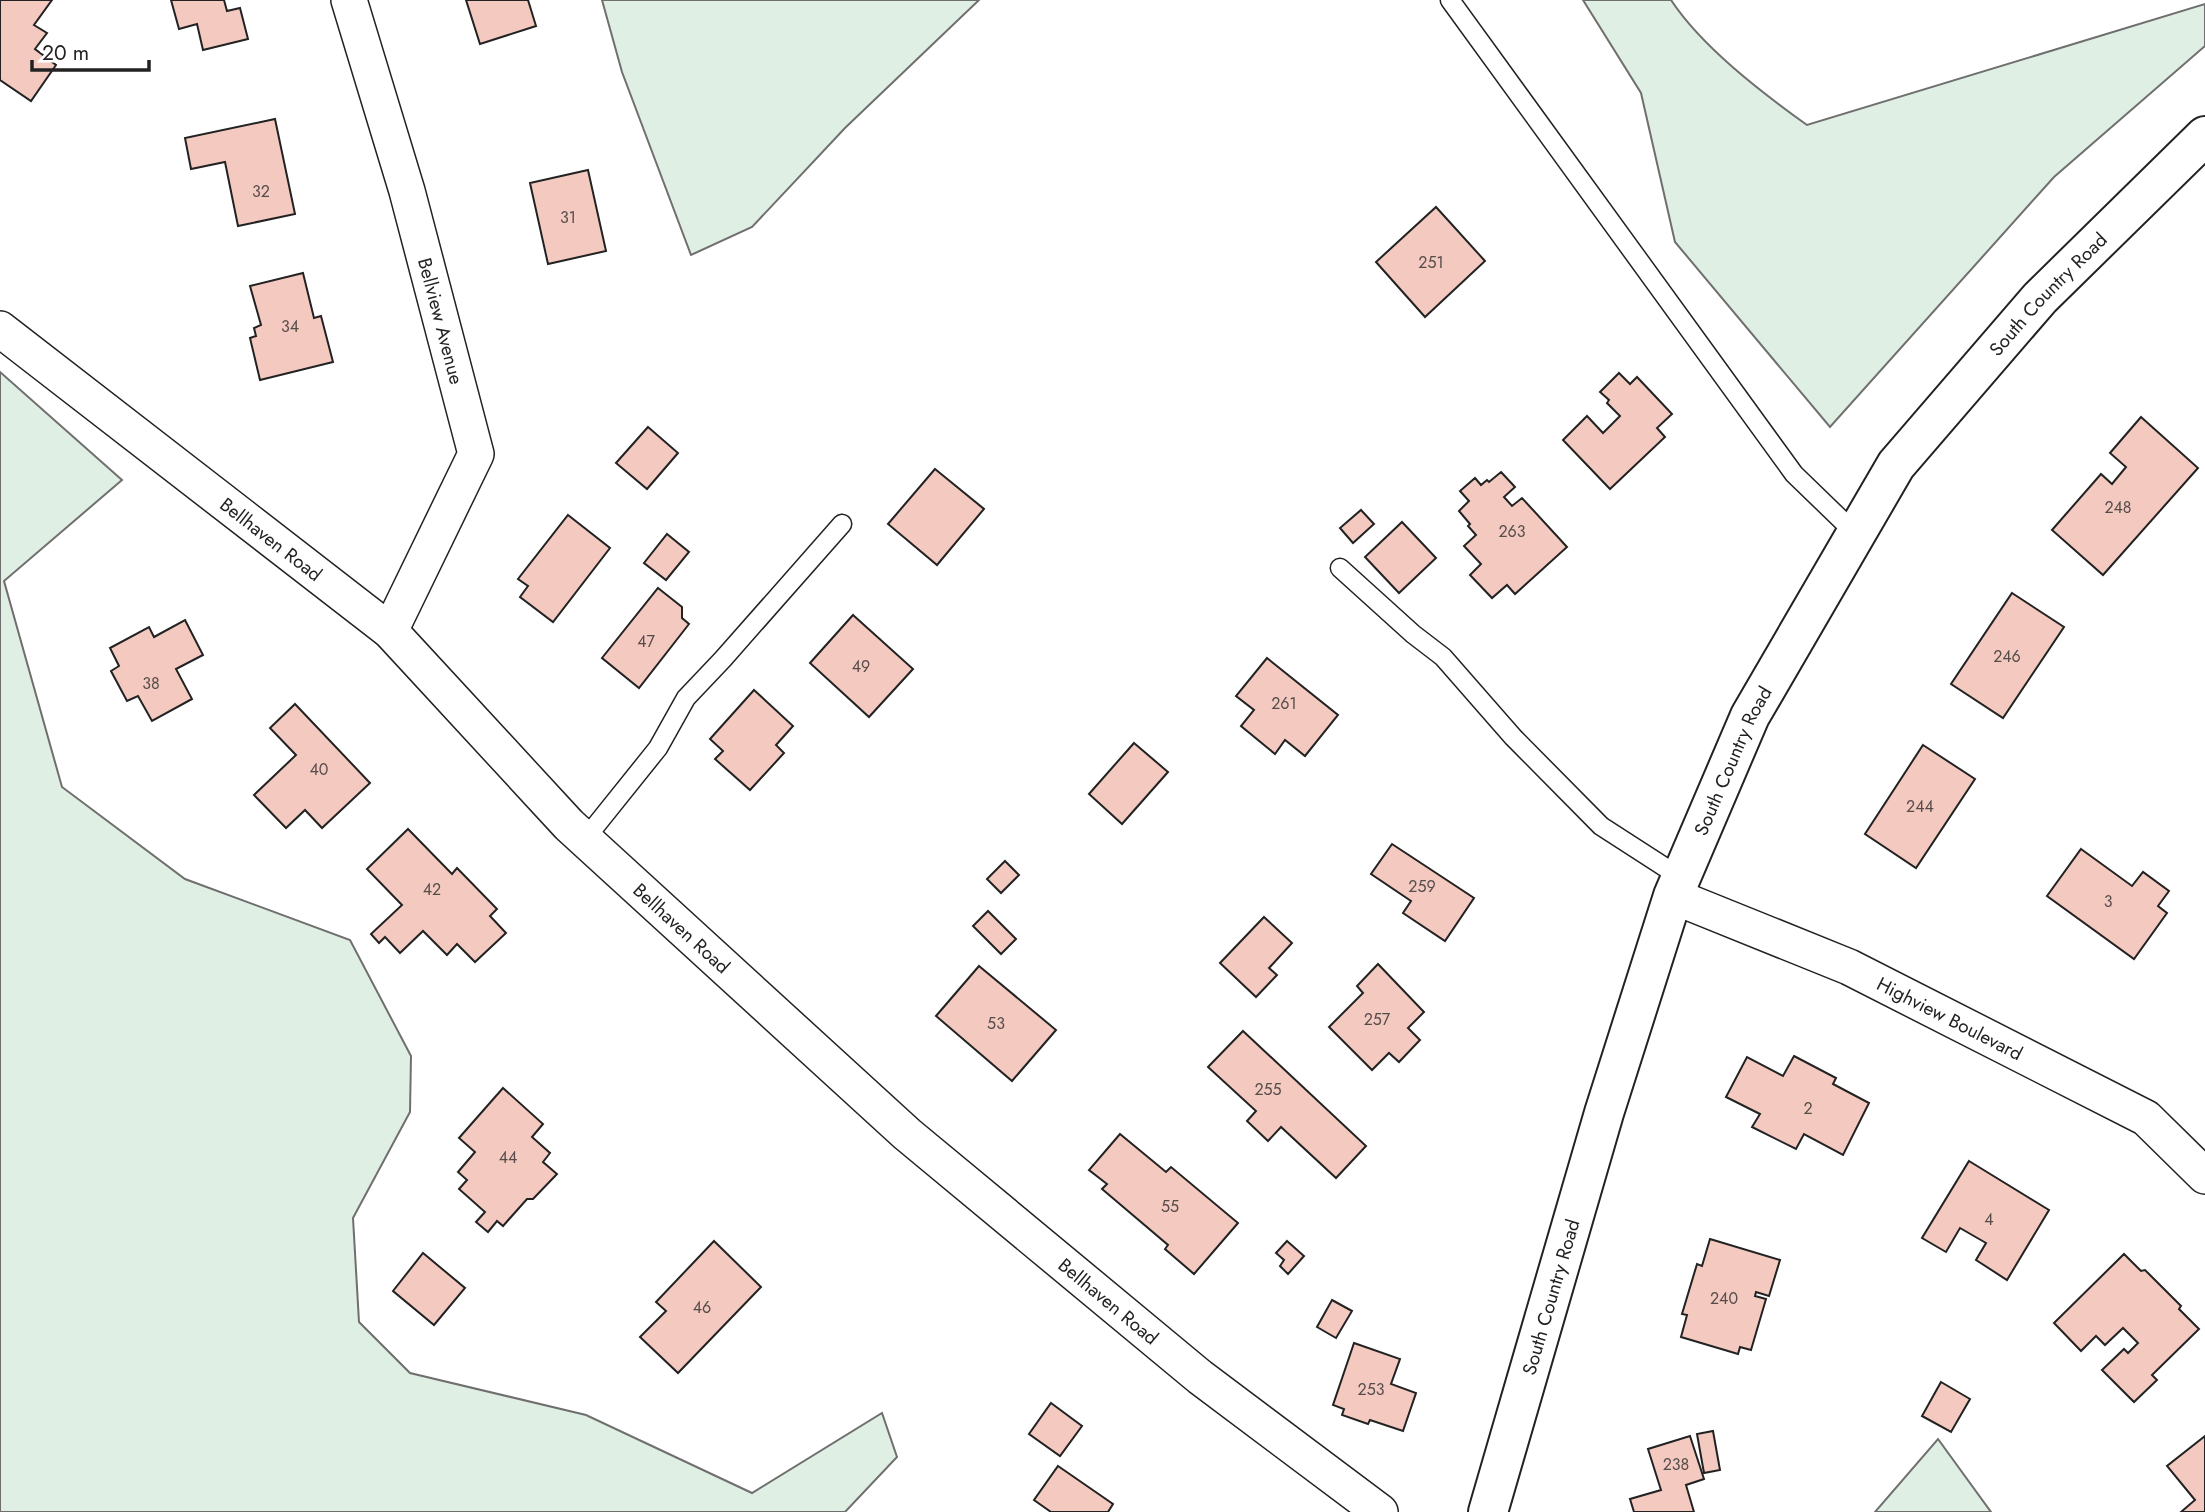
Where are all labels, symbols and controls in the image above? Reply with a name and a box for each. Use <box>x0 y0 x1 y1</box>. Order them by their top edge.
scale bar <box>32 28 149 72</box>
text: 20 m <box>42 38 89 68</box>
house number: 32 <box>252 180 270 203</box>
house number: 31 <box>560 206 576 229</box>
street label: South Country Road <box>1982 226 2113 362</box>
house number: 251 <box>1418 251 1444 274</box>
street label: Bellview Avenue <box>412 255 471 387</box>
house number: 34 <box>281 315 299 338</box>
street label: Bellhaven Road <box>214 491 328 587</box>
house number: 248 <box>2104 496 2132 519</box>
house number: 263 <box>1498 520 1526 543</box>
house number: 47 <box>637 630 655 653</box>
house number: 246 <box>1993 645 2021 668</box>
house number: 49 <box>852 655 870 678</box>
house number: 38 <box>142 672 160 695</box>
street label: South Country Road <box>1687 681 1778 840</box>
house number: 261 <box>1271 692 1297 715</box>
house number: 40 <box>310 758 328 781</box>
house number: 244 <box>1906 795 1934 818</box>
house number: 259 <box>1408 875 1436 898</box>
street label: Bellhaven Road <box>627 877 736 979</box>
house number: 42 <box>423 878 441 901</box>
house number: 3 <box>2104 890 2113 913</box>
street label: Highview Boulevard <box>1872 970 2028 1067</box>
house number: 257 <box>1364 1008 1391 1031</box>
house number: 53 <box>987 1012 1005 1035</box>
house number: 255 <box>1254 1078 1282 1101</box>
house number: 2 <box>1803 1097 1813 1120</box>
house number: 44 <box>499 1146 517 1169</box>
house number: 55 <box>1161 1195 1179 1218</box>
house number: 4 <box>1984 1208 1994 1231</box>
street label: South Country Road <box>1515 1216 1586 1378</box>
street label: Bellhaven Road <box>1053 1252 1164 1351</box>
house number: 240 <box>1710 1287 1738 1310</box>
house number: 46 <box>693 1296 711 1319</box>
house number: 253 <box>1358 1378 1385 1401</box>
house number: 238 <box>1663 1453 1689 1476</box>

